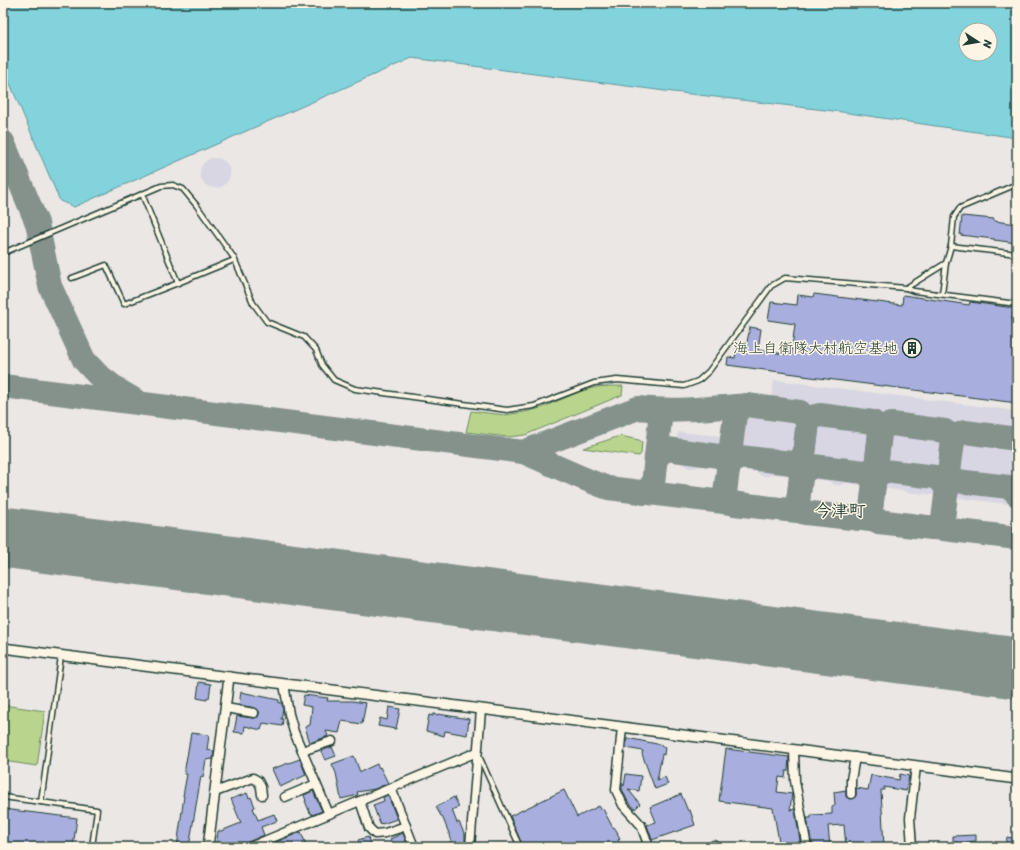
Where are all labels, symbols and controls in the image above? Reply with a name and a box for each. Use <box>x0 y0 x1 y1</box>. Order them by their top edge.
north arrow <box>958 22 998 62</box>
text: N <box>977 37 998 50</box>
place label: 海上自衛隊大村航空基地 <box>733 335 898 361</box>
building icon: 海上自衛隊大村航空基地 <box>901 337 923 359</box>
district label: 今津町 <box>815 495 866 525</box>

